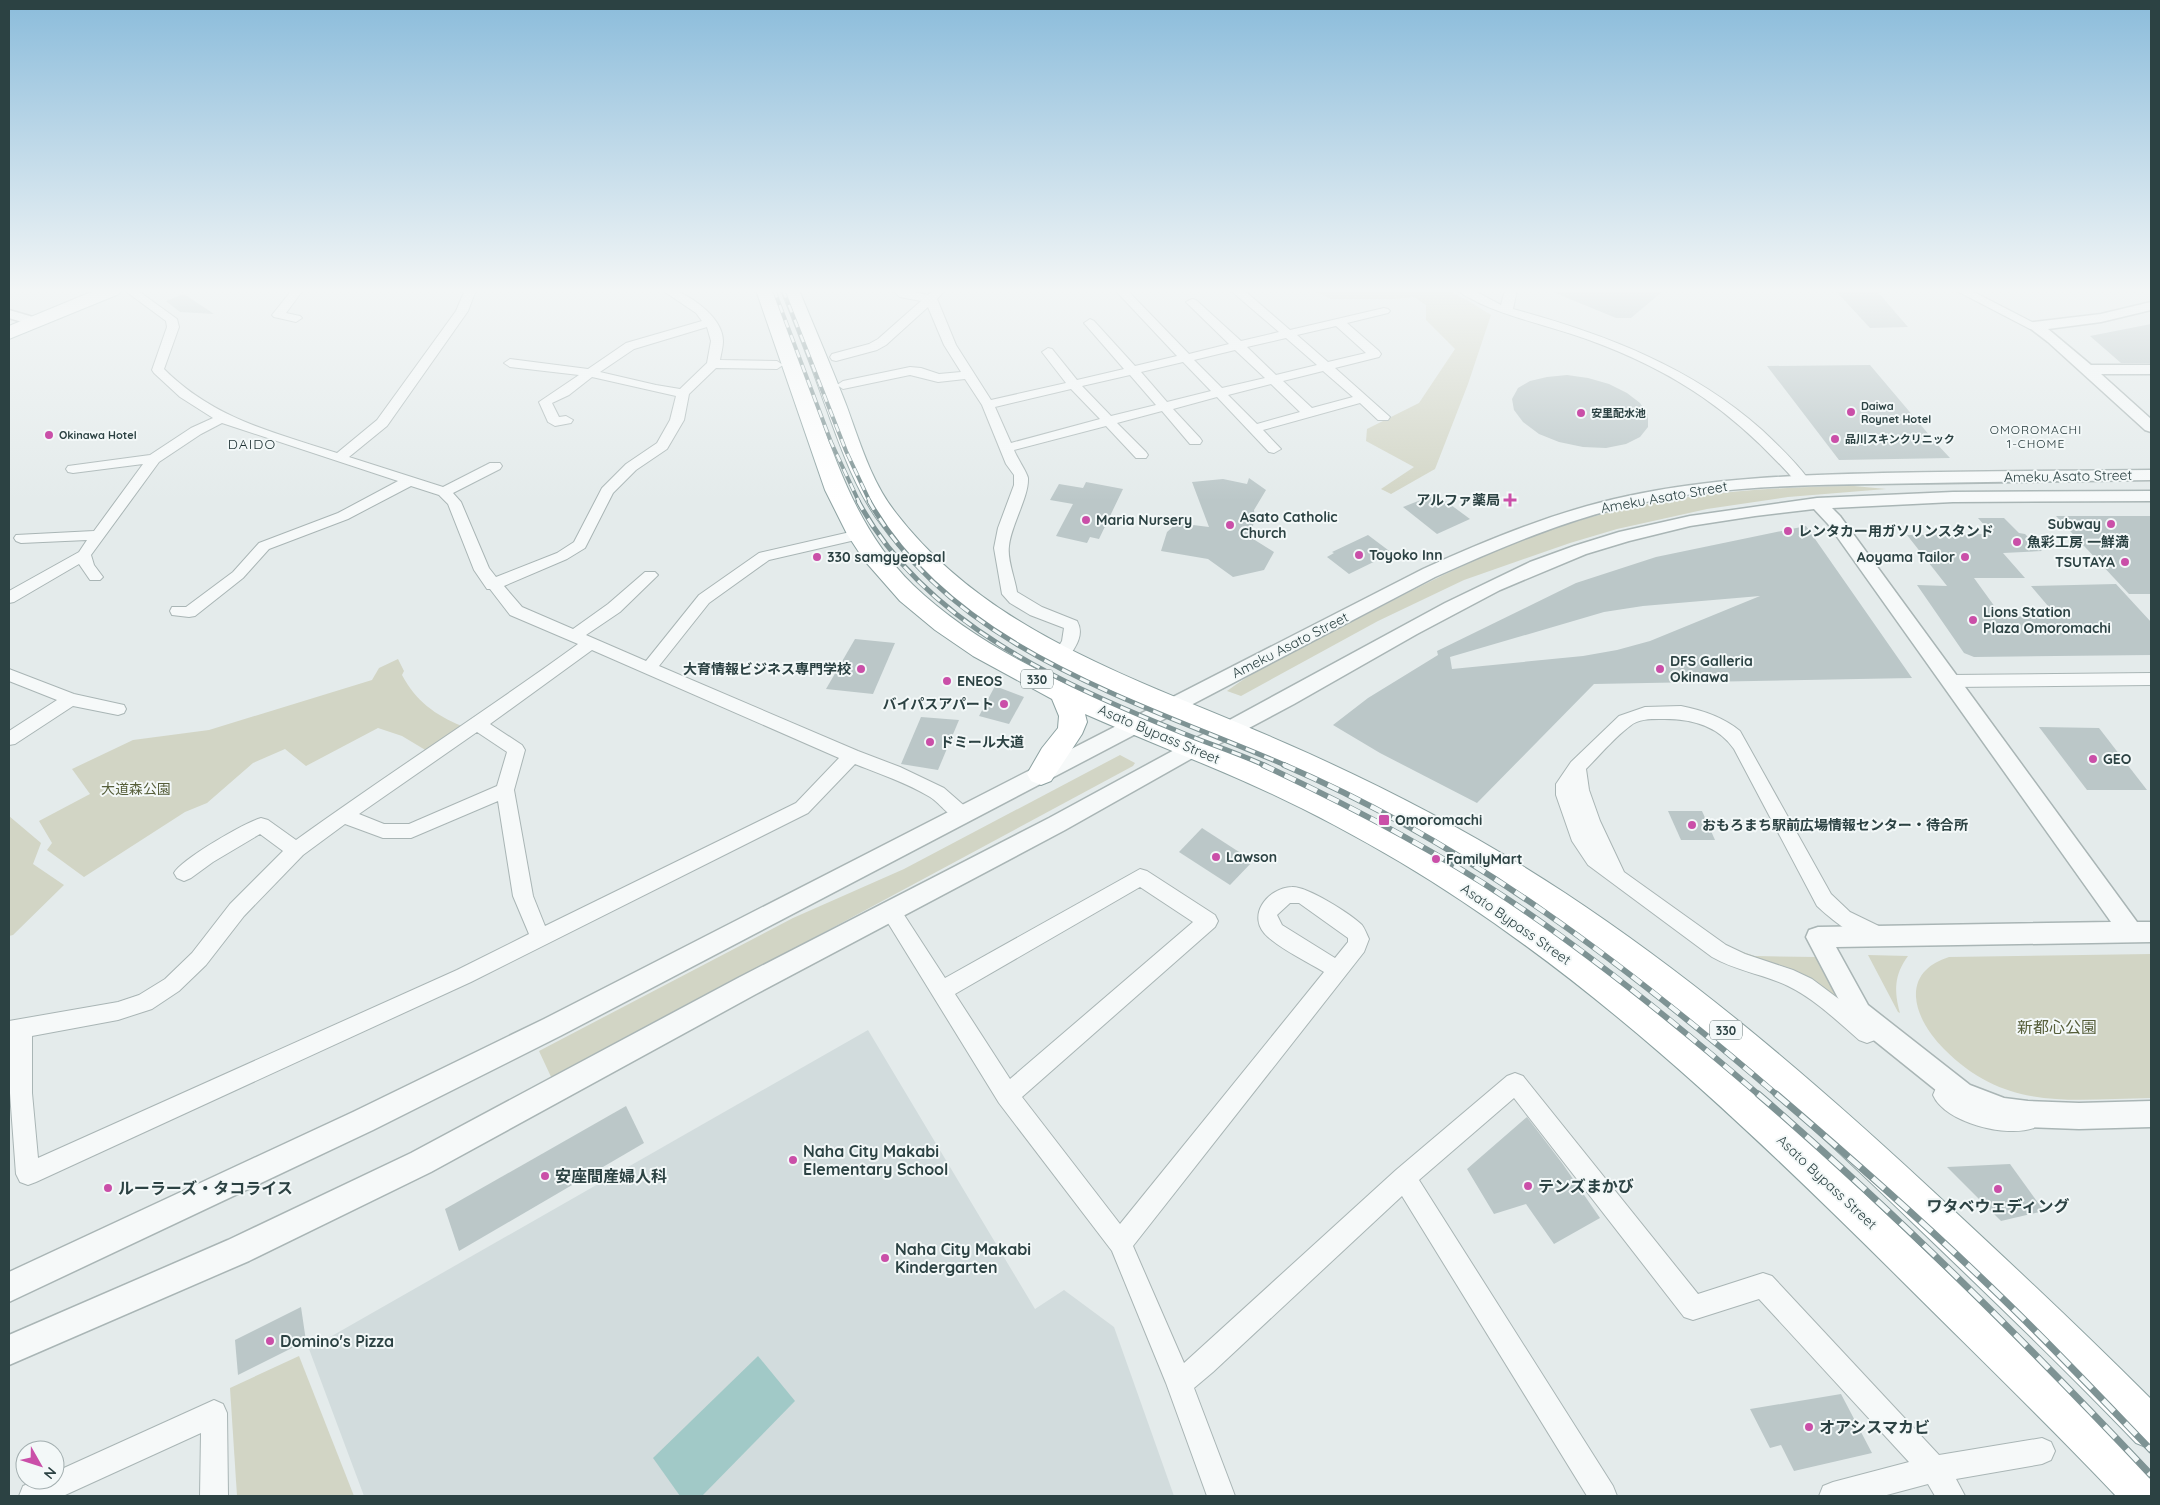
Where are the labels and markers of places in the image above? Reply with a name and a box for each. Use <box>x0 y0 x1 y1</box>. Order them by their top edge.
place label: Daiwa Roynet Hotel <box>1861 399 1931 426</box>
place label: 安里配水池 <box>1591 406 1646 420</box>
marker: Daiwa Roynet Hotel <box>1845 406 1857 418</box>
marker: 安里配水池 <box>1575 407 1587 419</box>
place label: Okinawa Hotel <box>59 428 137 442</box>
marker: Okinawa Hotel <box>43 429 55 441</box>
place label: 品川スキンクリニック <box>1845 432 1955 446</box>
marker: 品川スキンクリニック <box>1829 433 1841 445</box>
place label: アルファ薬局 <box>1416 491 1500 509</box>
marker: アルファ薬局 <box>1504 494 1516 506</box>
place label: Asato Catholic Church <box>1240 508 1338 542</box>
place label: Maria Nursery <box>1096 511 1192 529</box>
marker: Maria Nursery <box>1080 514 1092 526</box>
place label: Subway <box>2048 515 2101 533</box>
marker: Subway <box>2105 518 2117 530</box>
marker: Asato Catholic Church <box>1224 519 1236 531</box>
place label: レンタカー用ガソリンスタンド <box>1798 522 1994 540</box>
marker: レンタカー用ガソリンスタンド <box>1782 525 1794 537</box>
place label: 魚彩工房 一鮮満 <box>2027 533 2129 551</box>
marker: 魚彩工房 一鮮満 <box>2011 536 2023 548</box>
place label: Toyoko Inn <box>1369 546 1443 564</box>
place label: 330 samgyeopsal <box>827 548 945 566</box>
place label: Aoyama Tailor <box>1857 548 1955 566</box>
marker: Toyoko Inn <box>1353 549 1365 561</box>
marker: 330 samgyeopsal <box>811 551 823 563</box>
marker: Aoyama Tailor <box>1959 551 1971 563</box>
place label: TSUTAYA <box>2055 553 2115 571</box>
marker: TSUTAYA <box>2119 556 2131 568</box>
place label: Lions Station Plaza Omoromachi <box>1983 603 2111 637</box>
marker: Lions Station Plaza Omoromachi <box>1967 614 1979 626</box>
place label: DFS Galleria Okinawa <box>1670 652 1753 686</box>
place label: 大育情報ビジネス専門学校 <box>683 660 851 678</box>
marker: 大育情報ビジネス専門学校 <box>855 663 867 675</box>
marker: DFS Galleria Okinawa <box>1654 663 1666 675</box>
place label: ENEOS <box>957 672 1002 690</box>
marker: ENEOS <box>941 675 953 687</box>
place label: バイパスアパート <box>883 695 994 713</box>
marker: バイパスアパート <box>998 698 1010 710</box>
place label: ドミール大道 <box>940 733 1024 751</box>
marker: ドミール大道 <box>924 736 936 748</box>
place label: GEO <box>2103 750 2132 768</box>
marker: GEO <box>2087 753 2099 765</box>
place label: Omoromachi <box>1395 811 1482 829</box>
marker: Omoromachi <box>1377 813 1391 827</box>
place label: おもろまち駅前広場情報センター・待合所 <box>1702 816 1968 834</box>
marker: おもろまち駅前広場情報センター・待合所 <box>1686 819 1698 831</box>
place label: Lawson <box>1226 848 1277 866</box>
place label: FamilyMart <box>1446 850 1523 868</box>
marker: Lawson <box>1210 851 1222 863</box>
marker: FamilyMart <box>1430 853 1442 865</box>
place label: Naha City Makabi Elementary School <box>803 1141 948 1179</box>
marker: Naha City Makabi Elementary School <box>787 1154 799 1166</box>
place label: 安座間産婦人科 <box>555 1166 667 1186</box>
marker: 安座間産婦人科 <box>539 1170 551 1182</box>
place label: テンズまかび <box>1538 1176 1634 1196</box>
place label: ルーラーズ・タコライス <box>118 1178 293 1198</box>
marker: テンズまかび <box>1522 1180 1534 1192</box>
marker: ルーラーズ・タコライス <box>102 1182 114 1194</box>
marker: ワタベウェディング <box>1992 1183 2004 1195</box>
place label: ワタベウェディング <box>1927 1196 2069 1216</box>
place label: Naha City Makabi Kindergarten <box>895 1239 1031 1277</box>
marker: Naha City Makabi Kindergarten <box>879 1252 891 1264</box>
place label: Domino's Pizza <box>280 1331 394 1351</box>
marker: Domino's Pizza <box>264 1335 276 1347</box>
place label: オアシスマカビ <box>1819 1417 1930 1437</box>
marker: オアシスマカビ <box>1803 1421 1815 1433</box>

